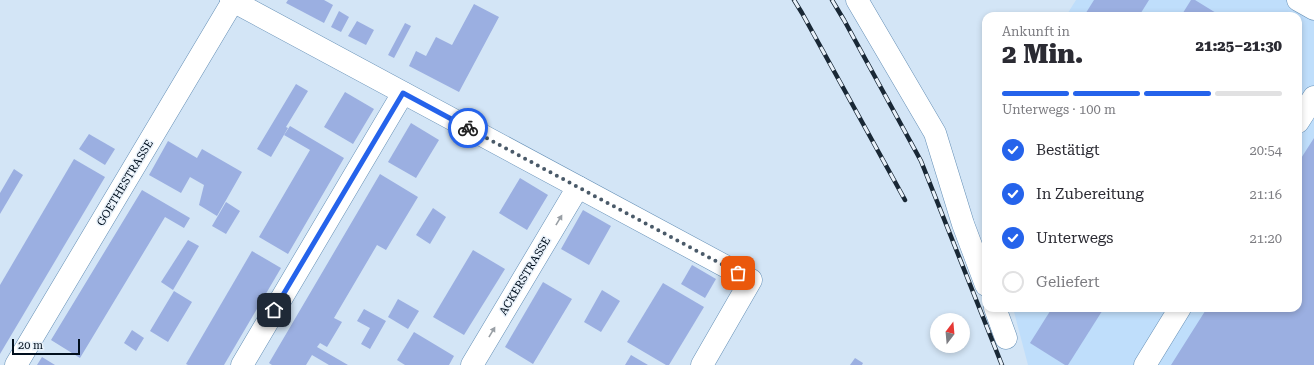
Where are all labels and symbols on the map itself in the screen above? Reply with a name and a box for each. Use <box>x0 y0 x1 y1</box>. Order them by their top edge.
courier <box>448 108 488 148</box>
street label: GOETHESTRASSE <box>94 138 156 228</box>
one-way arrow <box>555 214 562 226</box>
street label: ACKERSTRASSE <box>497 235 553 317</box>
pin <box>721 256 755 290</box>
pin <box>257 293 291 327</box>
north arrow <box>930 313 970 353</box>
one-way arrow <box>488 326 495 338</box>
scale bar <box>12 337 80 356</box>

